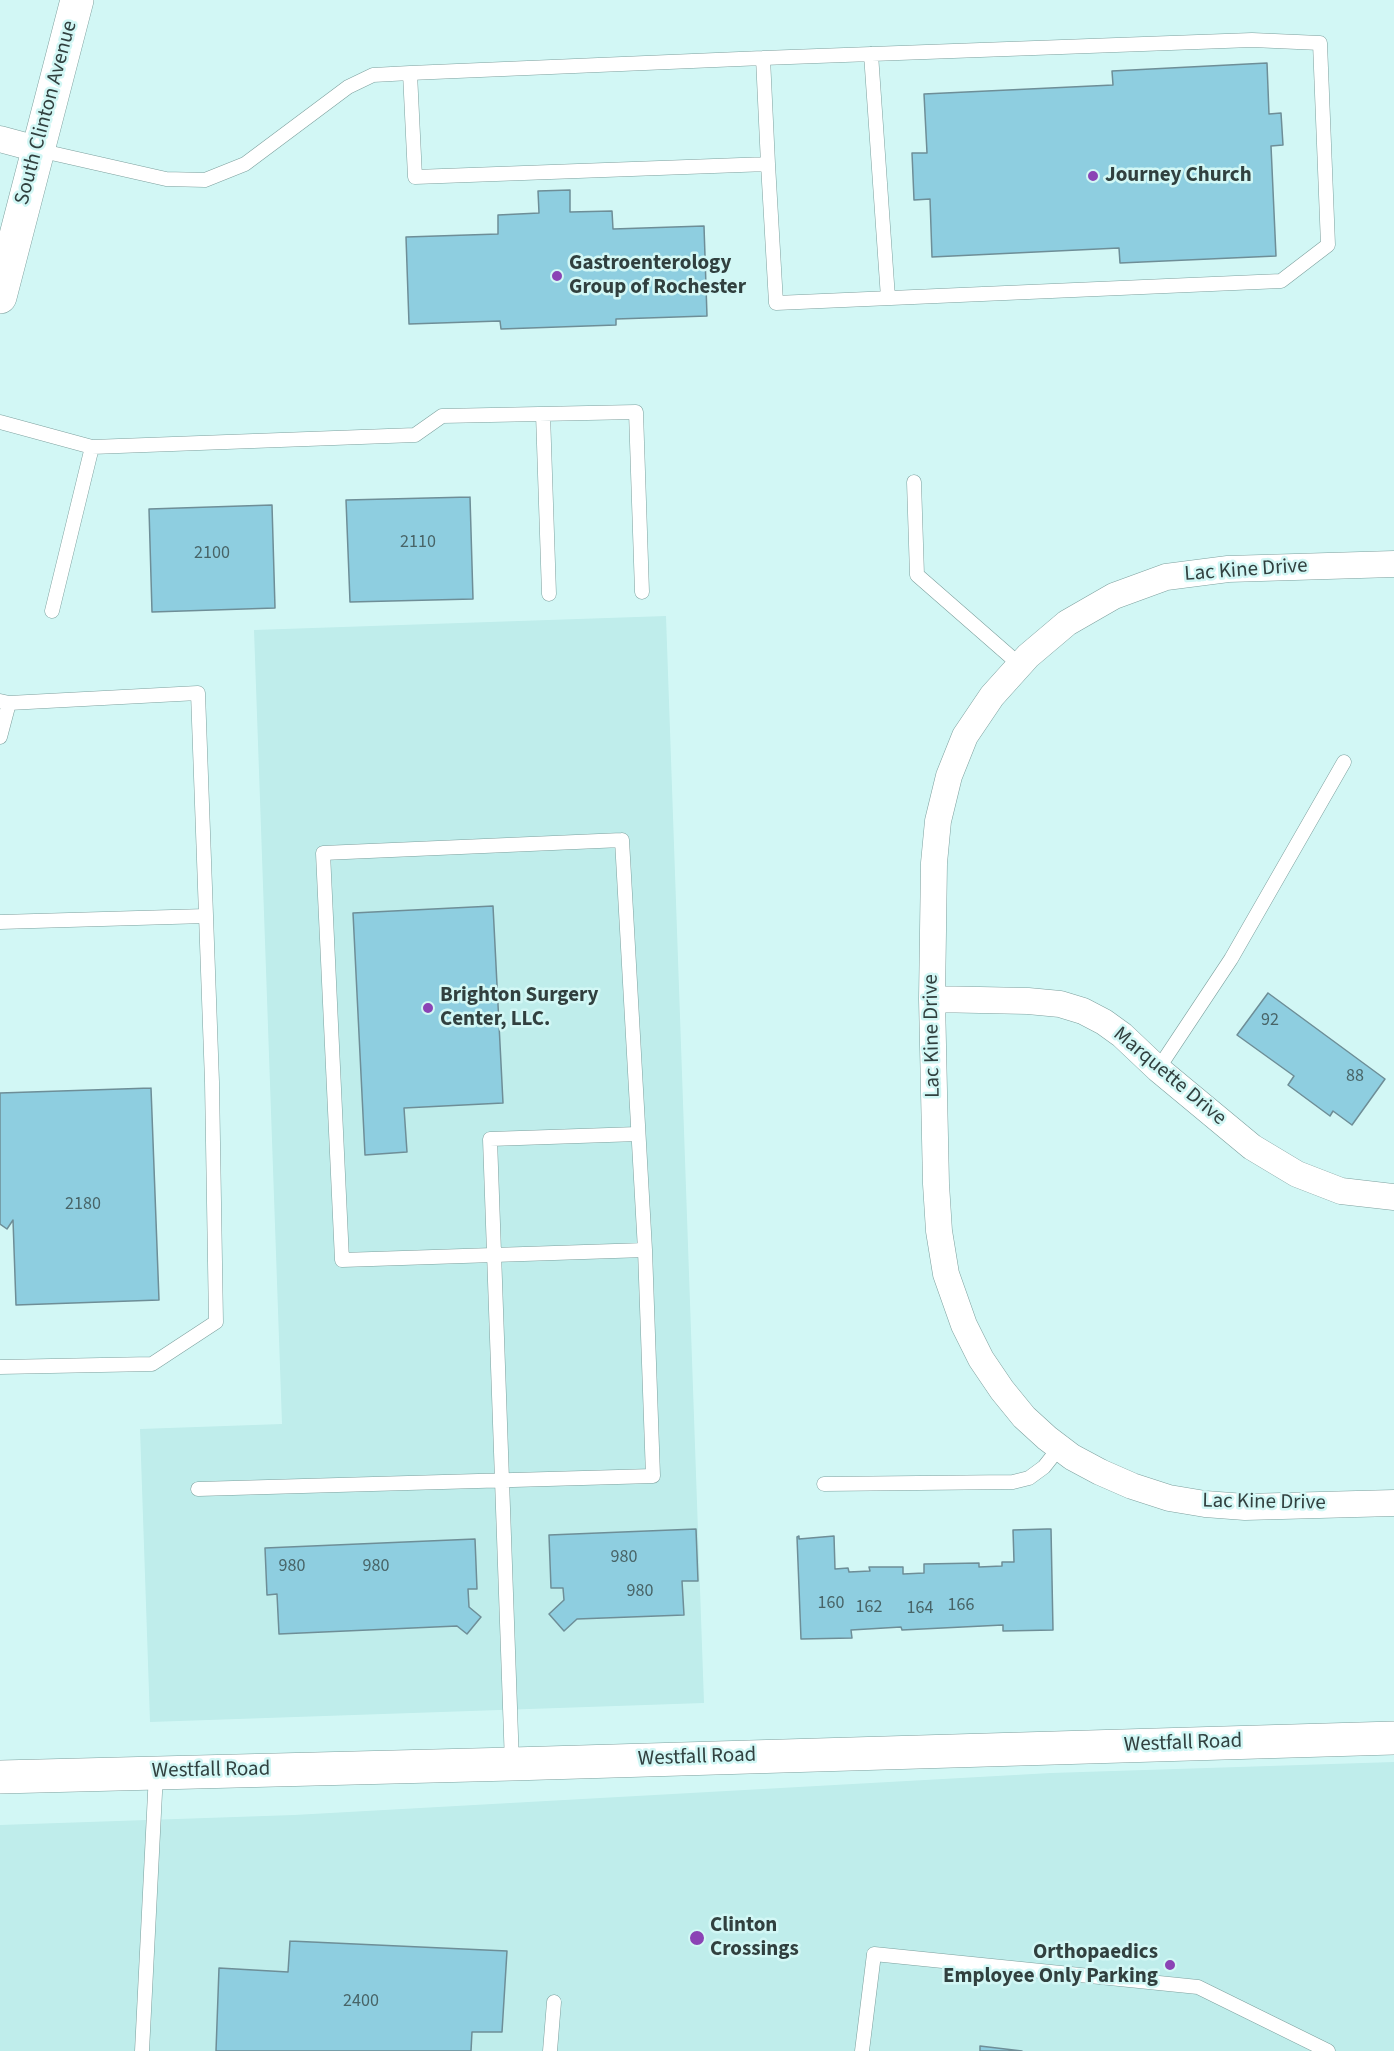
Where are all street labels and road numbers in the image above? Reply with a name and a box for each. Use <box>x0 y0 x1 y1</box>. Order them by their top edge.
street label: South Clinton Avenue <box>10 18 84 208</box>
street label: Lac Kine Drive <box>1184 554 1308 588</box>
street label: Lac Kine Drive <box>919 974 947 1098</box>
street label: Marquette Drive <box>1107 1022 1231 1132</box>
street label: Lac Kine Drive <box>1202 1489 1326 1517</box>
street label: Westfall Road <box>1123 1729 1243 1759</box>
street label: Westfall Road <box>637 1743 757 1773</box>
street label: Westfall Road <box>152 1757 270 1785</box>

